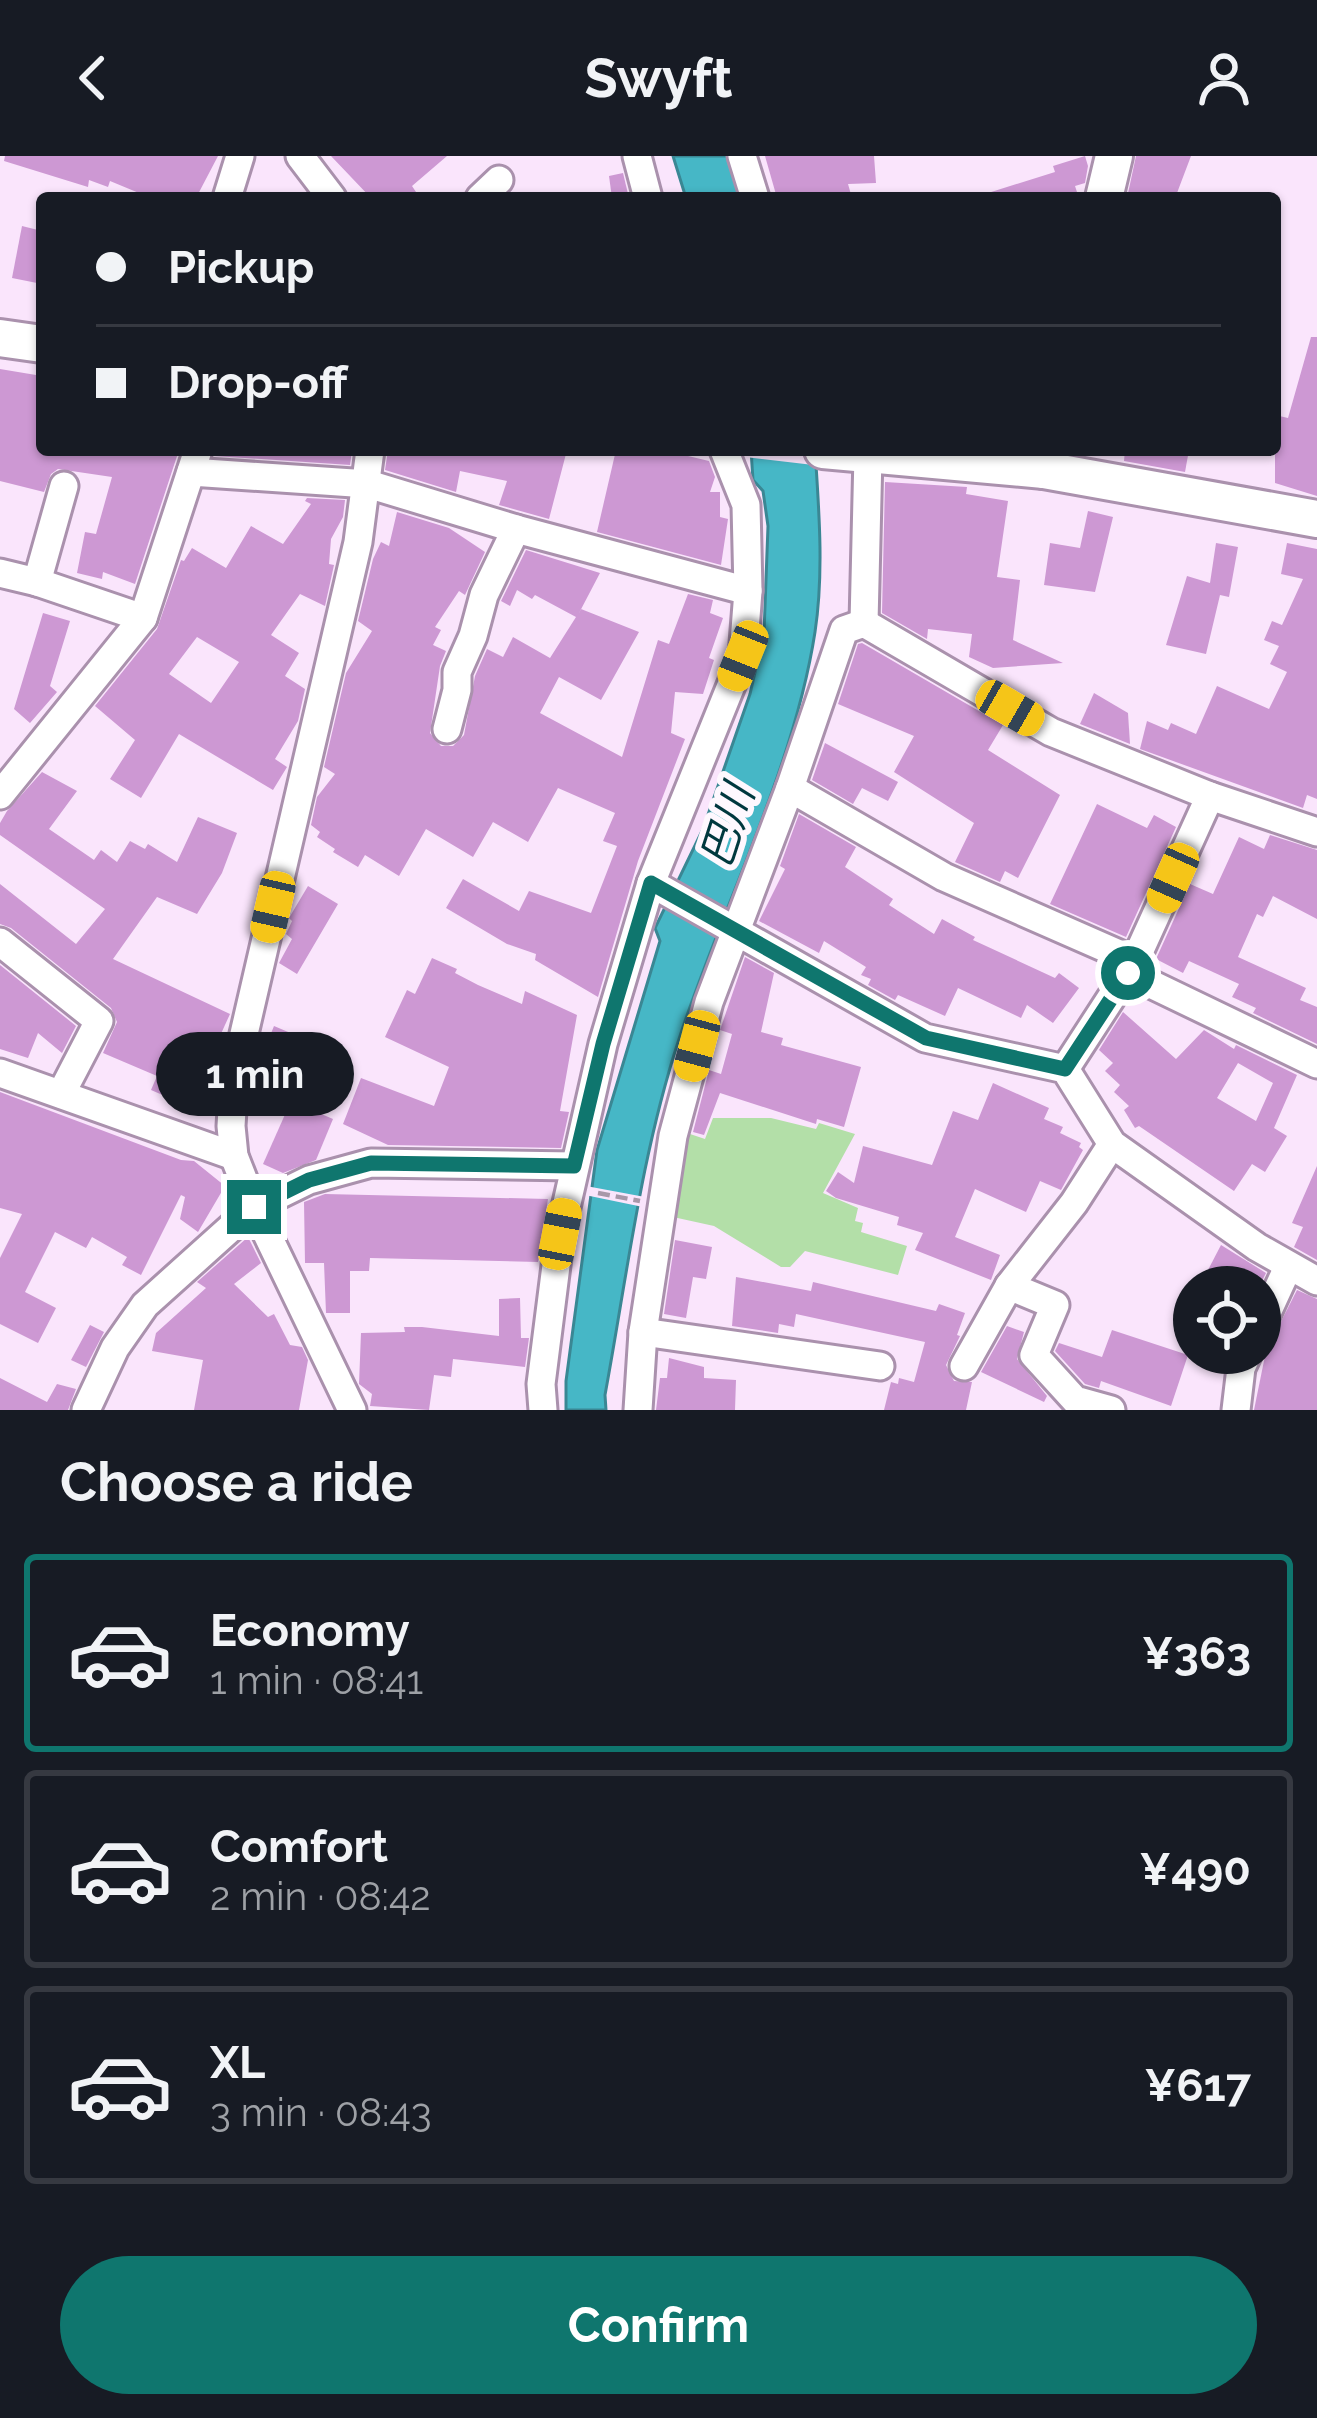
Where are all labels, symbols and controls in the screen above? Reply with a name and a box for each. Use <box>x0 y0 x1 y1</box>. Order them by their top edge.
icon: back <box>60 45 126 111</box>
icon: person <box>1191 45 1257 111</box>
text: Swyft <box>585 46 732 110</box>
text: Pickup <box>168 241 314 294</box>
text: Drop-off <box>168 356 348 409</box>
car <box>713 616 773 696</box>
car <box>970 674 1050 742</box>
water label: 巴川 <box>691 775 765 874</box>
car <box>1142 838 1204 918</box>
car <box>247 868 299 946</box>
route start <box>1101 946 1155 1000</box>
car <box>670 1007 724 1085</box>
callout: 1 min <box>155 1033 353 1117</box>
text: 1 min <box>206 1051 304 1097</box>
route end <box>227 1180 281 1234</box>
car <box>535 1195 585 1273</box>
map controls <box>1173 1266 1281 1374</box>
button: locate <box>1173 1266 1281 1374</box>
text: Choose a ride <box>60 1450 413 1514</box>
icon: car <box>66 1599 174 1707</box>
text: Economy <box>210 1604 410 1657</box>
text: ¥363 <box>1142 1627 1251 1680</box>
text: 1 min · 08:41 <box>210 1657 423 1703</box>
icon: car <box>66 1815 174 1923</box>
text: Comfort <box>210 1820 388 1873</box>
text: ¥490 <box>1139 1843 1251 1896</box>
text: 2 min · 08:42 <box>210 1873 431 1919</box>
icon: car <box>66 2031 174 2139</box>
text: XL <box>210 2036 265 2089</box>
text: ¥617 <box>1144 2059 1251 2112</box>
text: 3 min · 08:43 <box>210 2089 432 2135</box>
button: Confirm <box>60 2256 1257 2394</box>

